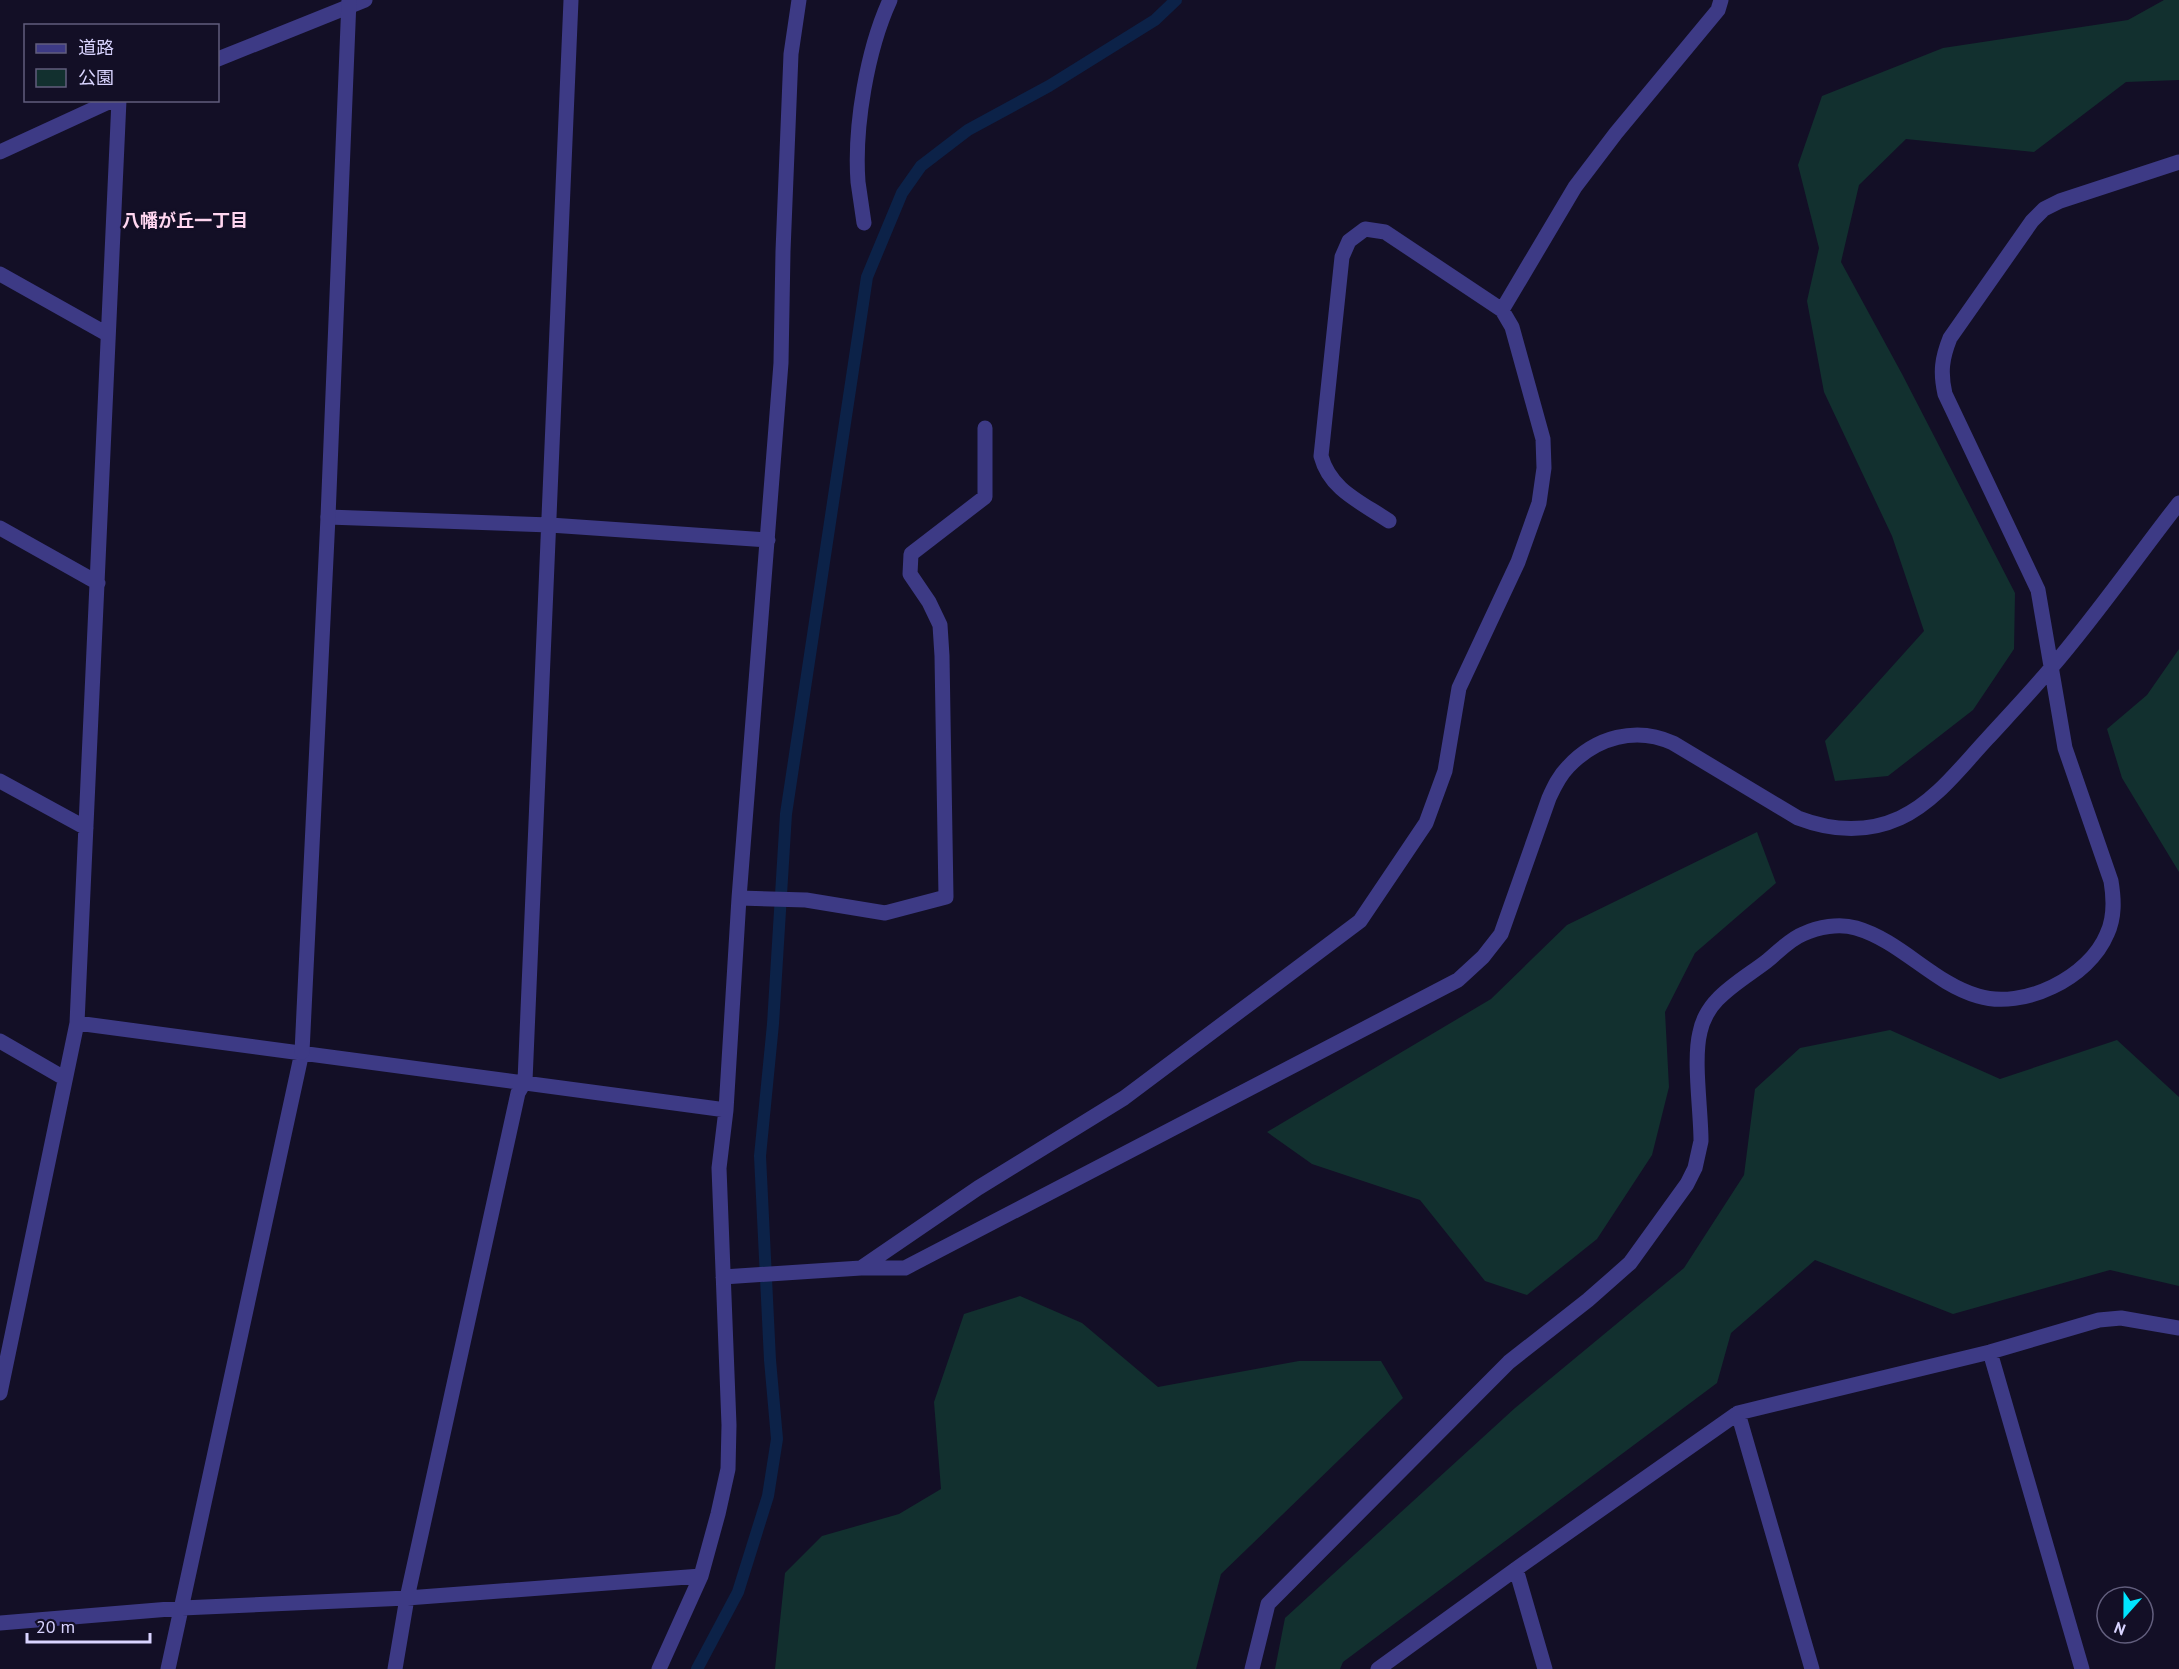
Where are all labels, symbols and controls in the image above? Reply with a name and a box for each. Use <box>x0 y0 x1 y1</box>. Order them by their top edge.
legend <box>24 24 219 102</box>
text: 道路 <box>78 36 114 59</box>
text: 公園 <box>78 66 114 89</box>
district label: 八幡が丘一丁目 <box>122 209 248 232</box>
north arrow <box>2095 1585 2155 1645</box>
scale bar <box>27 1606 150 1644</box>
text: 20 m <box>36 1615 75 1638</box>
text: N <box>2111 1618 2128 1640</box>

